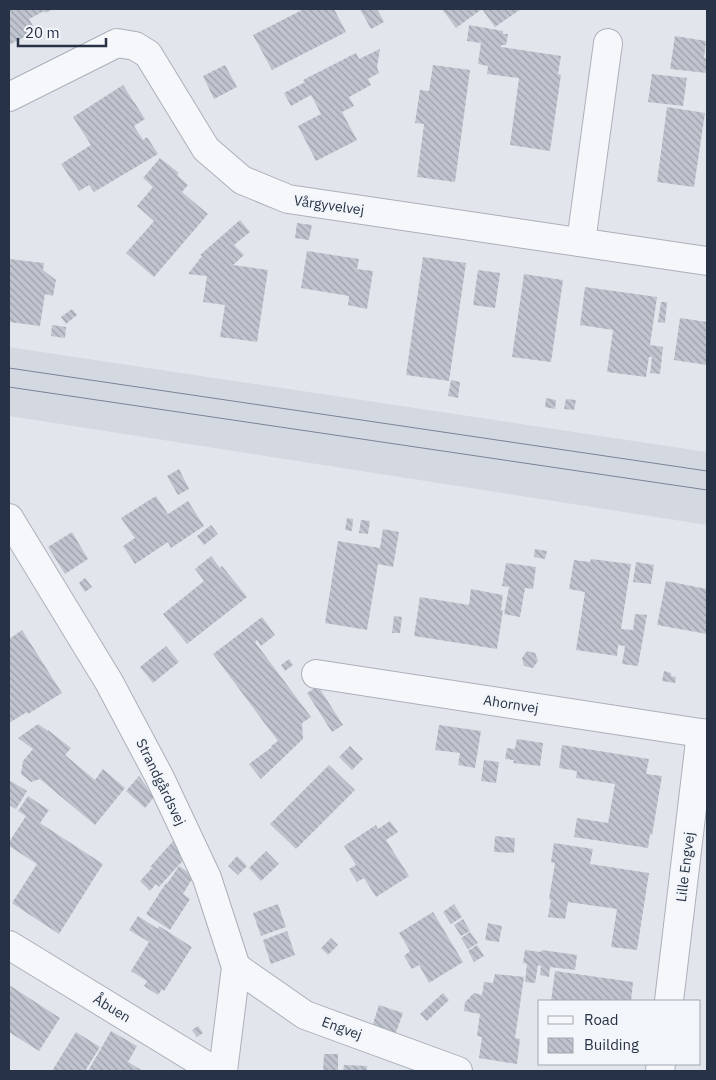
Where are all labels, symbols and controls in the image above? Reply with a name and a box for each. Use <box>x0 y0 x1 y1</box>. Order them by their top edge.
scale bar <box>18 15 105 47</box>
text: 20 m <box>25 23 60 42</box>
street label: Vårgyvelvej <box>293 191 365 219</box>
street label: Ahornvej <box>482 691 540 717</box>
street label: Strandgårdsvej <box>132 736 190 828</box>
street label: Lille Engvej <box>672 831 698 903</box>
street label: Åbuen <box>90 989 135 1026</box>
legend <box>538 1000 701 1065</box>
text: Road <box>584 1010 619 1029</box>
street label: Engvej <box>319 1012 365 1044</box>
text: Building <box>584 1035 639 1054</box>

